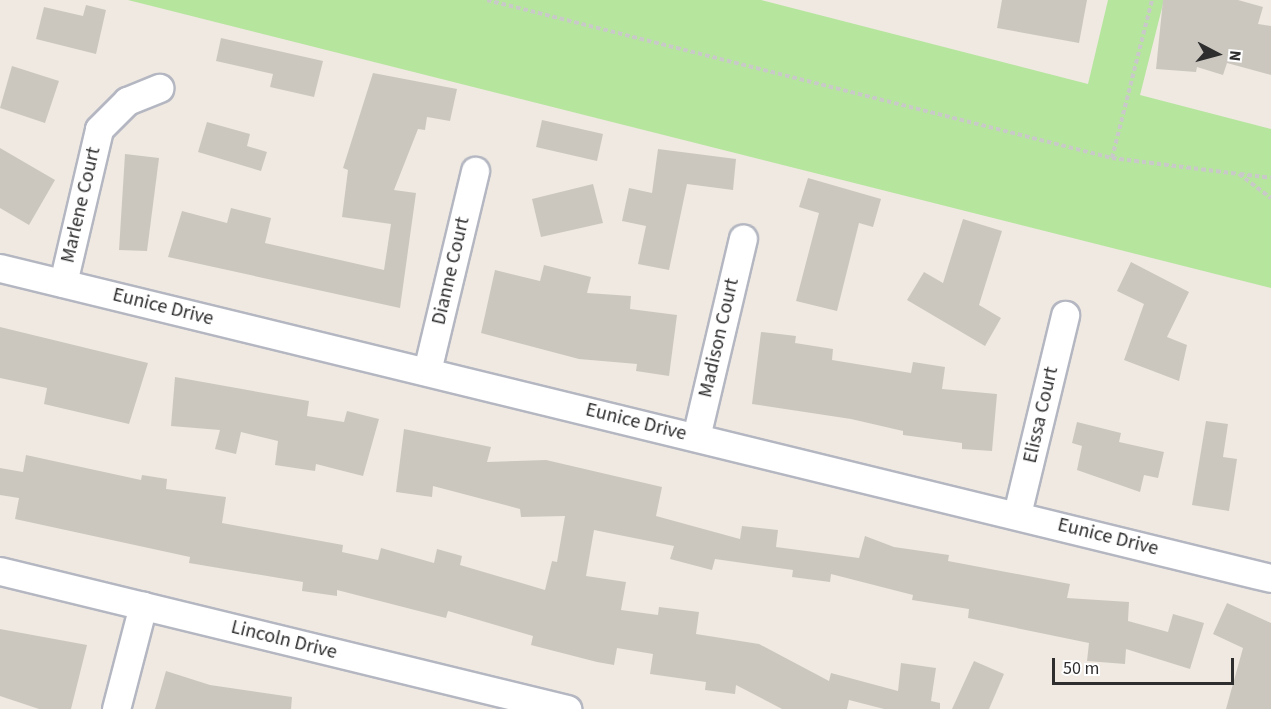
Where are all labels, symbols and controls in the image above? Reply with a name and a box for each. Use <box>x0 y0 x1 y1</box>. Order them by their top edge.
north arrow <box>1187 24 1247 84</box>
text: N <box>1223 49 1246 62</box>
street label: Marlene Court <box>56 145 106 265</box>
street label: Dianne Court <box>427 215 475 327</box>
street label: Madison Court <box>694 276 744 400</box>
street label: Eunice Drive <box>110 283 216 331</box>
street label: Elissa Court <box>1018 364 1064 466</box>
street label: Eunice Drive <box>583 398 689 446</box>
street label: Eunice Drive <box>1055 513 1161 561</box>
street label: Lincoln Drive <box>228 615 340 665</box>
scale bar <box>1055 646 1236 684</box>
text: 50 m <box>1063 656 1099 681</box>

